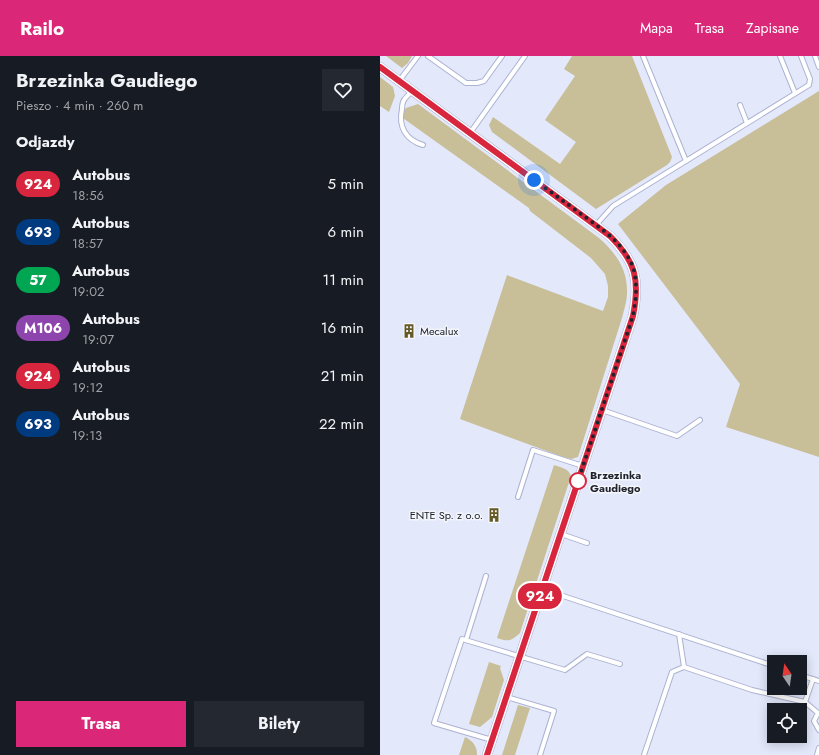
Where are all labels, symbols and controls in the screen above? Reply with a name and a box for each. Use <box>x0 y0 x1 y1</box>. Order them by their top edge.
text: Railo <box>20 15 64 42</box>
text: Mapa <box>640 18 673 38</box>
text: Trasa <box>695 18 724 38</box>
text: Zapisane <box>746 18 799 38</box>
text: Brzezinka Gaudiego <box>16 67 198 94</box>
button: heart <box>322 69 364 111</box>
text: Pieszo · 4 min · 260 m <box>16 96 143 115</box>
text: Odjazdy <box>16 131 75 153</box>
text: Autobus <box>72 164 130 186</box>
your location <box>524 170 544 190</box>
text: 5 min <box>328 173 364 195</box>
text: 924 <box>24 174 52 194</box>
text: 18:56 <box>72 186 104 205</box>
text: Autobus <box>72 212 130 234</box>
text: 6 min <box>327 221 364 243</box>
text: 693 <box>24 222 52 242</box>
text: 18:57 <box>72 234 103 253</box>
text: Autobus <box>72 260 130 282</box>
text: 11 min <box>323 269 364 291</box>
text: 57 <box>29 270 47 290</box>
text: 19:02 <box>72 282 104 301</box>
text: Autobus <box>82 308 140 330</box>
text: 16 min <box>321 317 364 339</box>
text: M106 <box>24 318 62 338</box>
building icon: Mecalux <box>401 323 417 339</box>
place label: Mecalux <box>420 323 458 339</box>
text: 19:07 <box>82 330 114 349</box>
text: Autobus <box>72 356 130 378</box>
text: 21 min <box>321 365 364 387</box>
text: 924 <box>24 366 52 386</box>
text: 19:12 <box>72 378 103 397</box>
text: Autobus <box>72 404 130 426</box>
text: 22 min <box>319 413 364 435</box>
text: 693 <box>24 414 52 434</box>
text: 19:13 <box>72 426 102 445</box>
place label: Brzezinka Gaudiego <box>590 467 641 496</box>
marker: Brzezinka Gaudiego <box>569 472 587 490</box>
place label: ENTE Sp. z o.o. <box>410 507 483 523</box>
building icon: ENTE Sp. z o.o. <box>486 507 502 523</box>
line badge: 924 <box>517 583 563 609</box>
text: 924 <box>526 586 554 606</box>
north arrow <box>767 655 807 695</box>
map controls <box>767 655 807 743</box>
button: Trasa <box>16 701 186 747</box>
button: Bilety <box>194 701 364 747</box>
button: locate <box>767 703 807 743</box>

